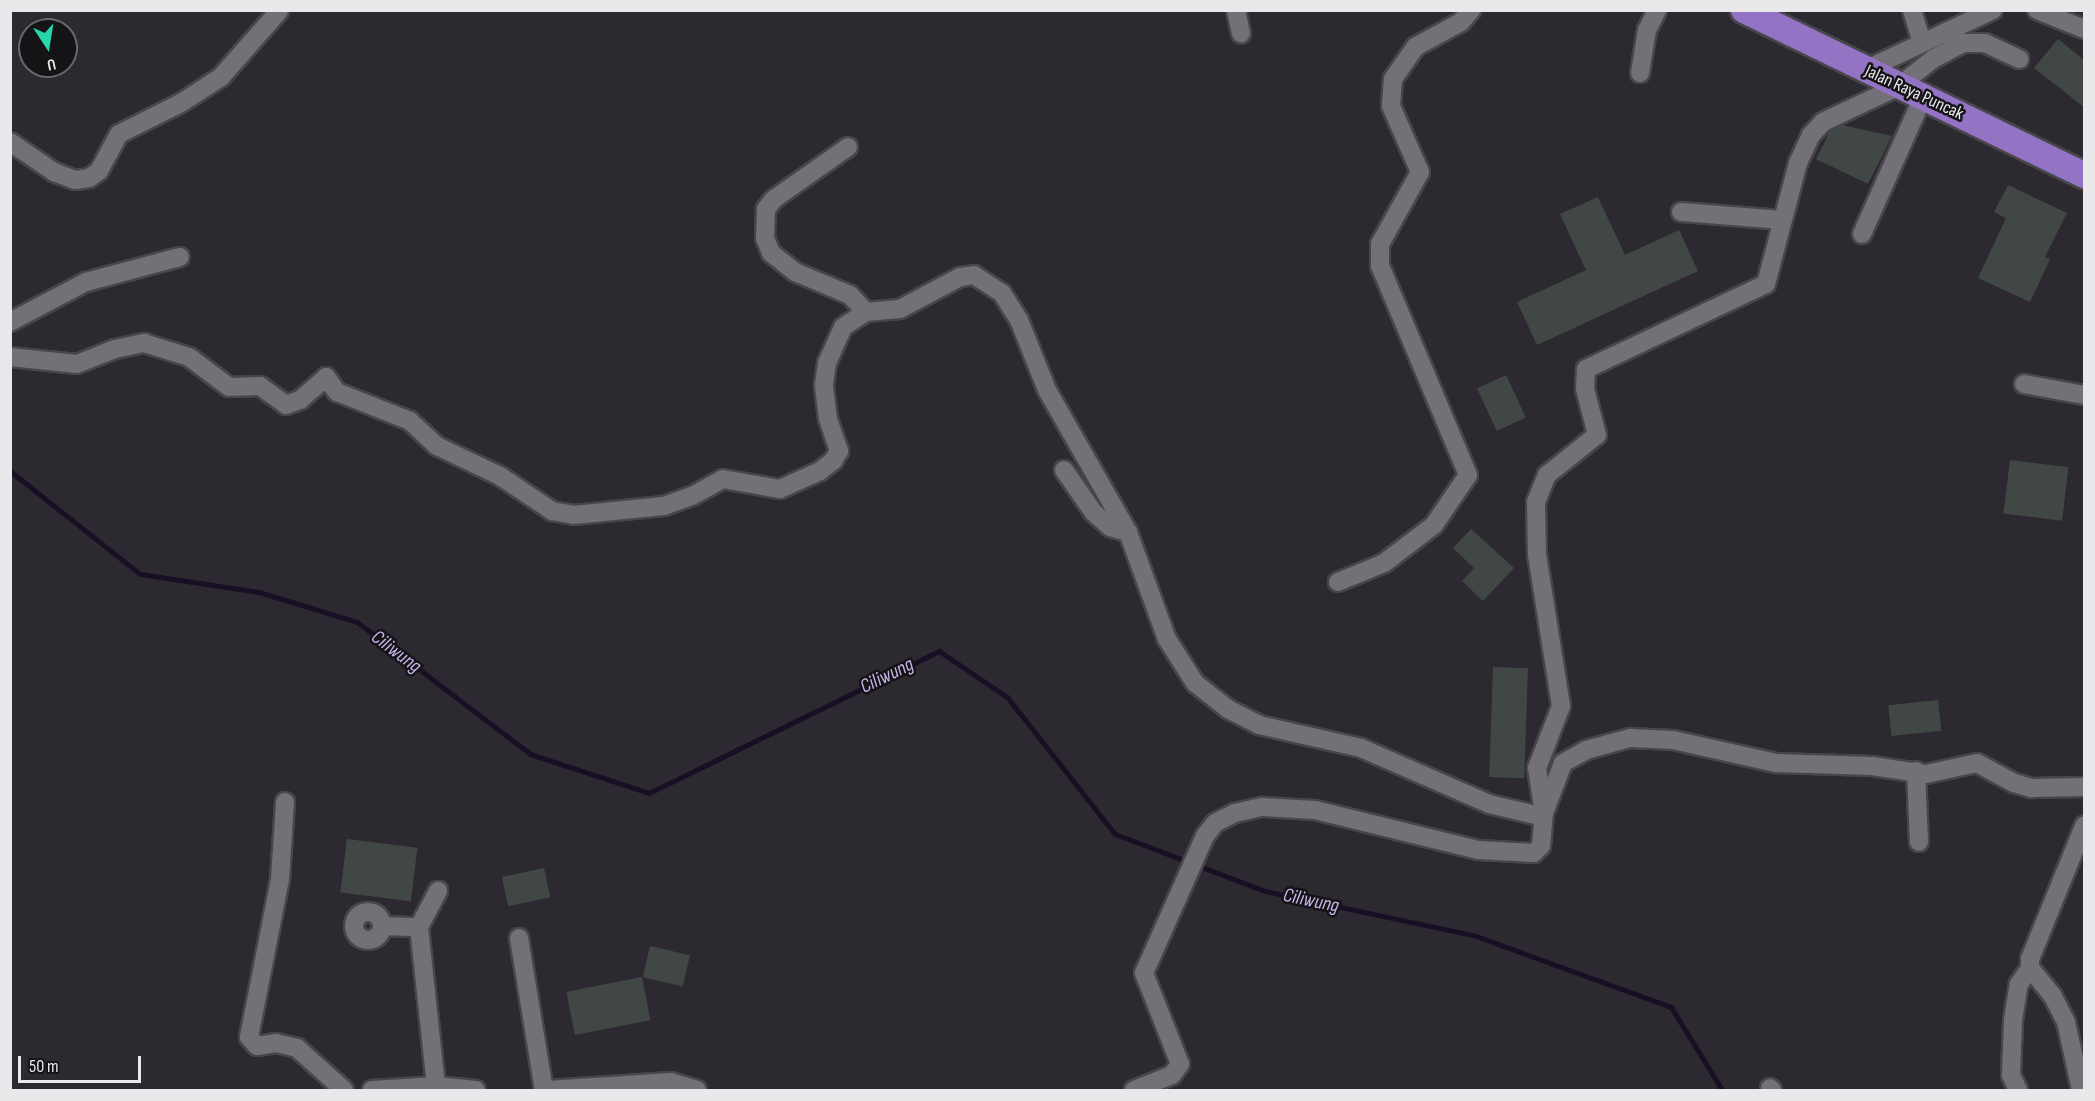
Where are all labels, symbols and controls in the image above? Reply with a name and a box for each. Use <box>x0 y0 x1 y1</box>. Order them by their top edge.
north arrow <box>18 18 78 78</box>
text: U <box>45 54 57 74</box>
street label: Jalan Raya Puncak <box>1861 61 1967 125</box>
water label: Ciliwung <box>366 625 426 679</box>
water label: Ciliwung <box>856 653 918 699</box>
water label: Ciliwung <box>1281 883 1341 919</box>
scale bar <box>21 1044 144 1082</box>
text: 50 m <box>29 1056 59 1077</box>

